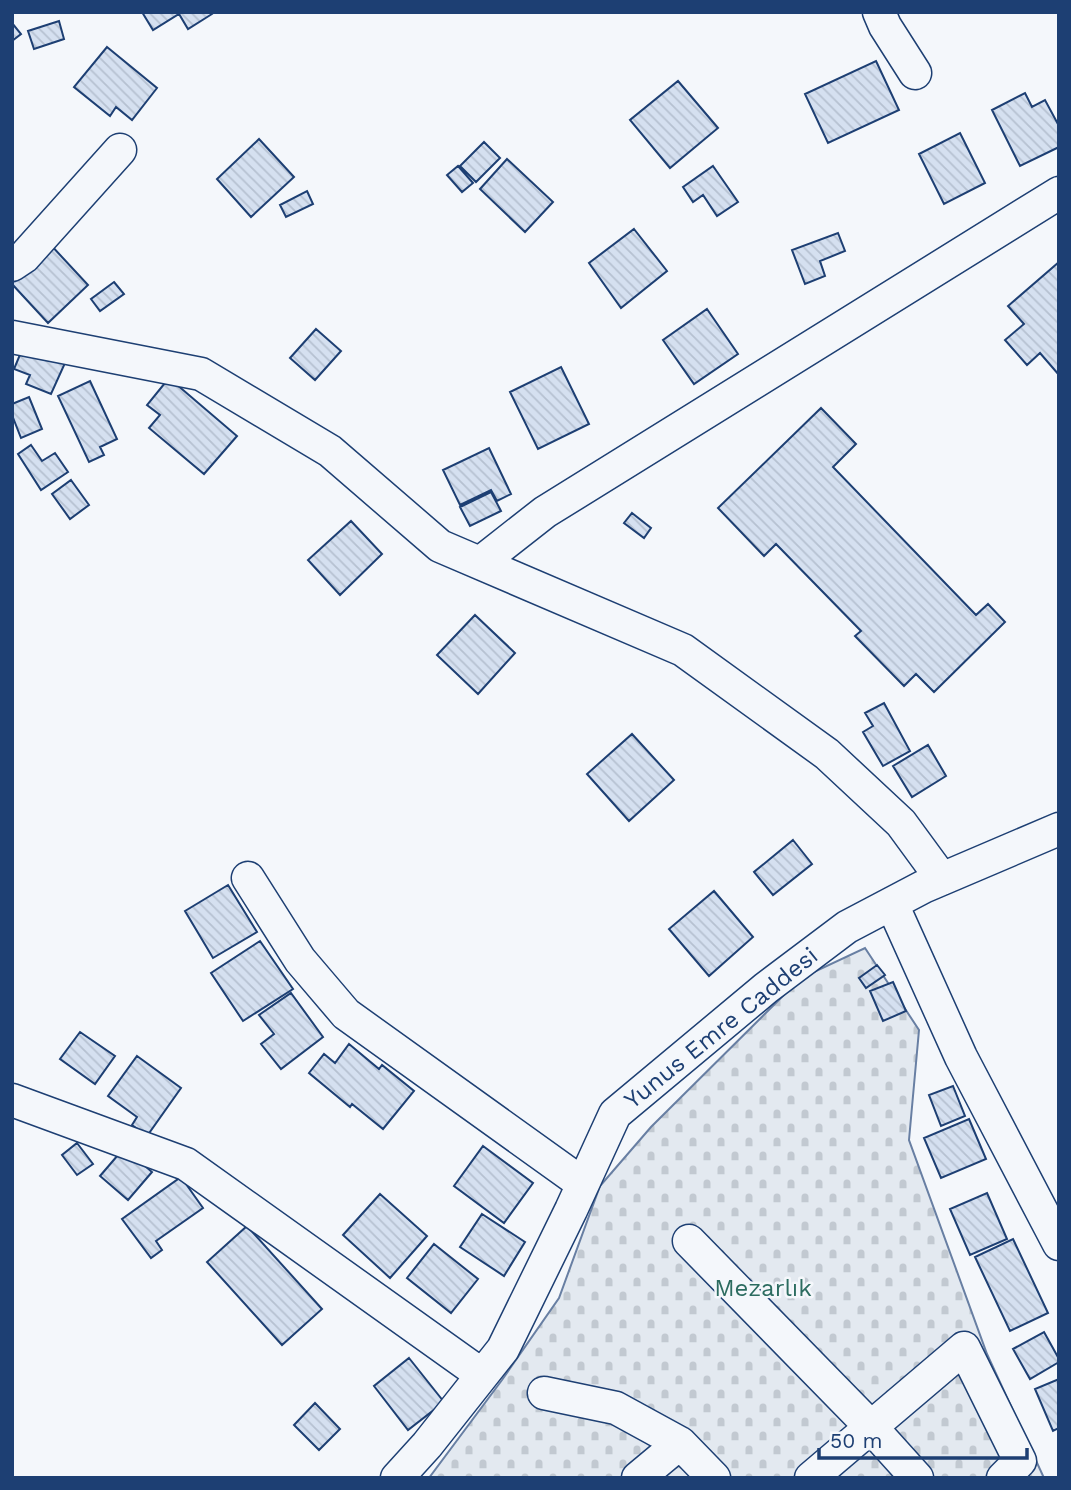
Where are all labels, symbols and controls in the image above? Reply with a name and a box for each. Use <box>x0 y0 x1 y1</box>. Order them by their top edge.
street label: Yunus Emre Caddesi <box>619 941 823 1115</box>
park label: Mezarlık <box>714 1274 812 1302</box>
scale bar <box>819 1416 1027 1460</box>
text: 50 m <box>830 1428 882 1453</box>

